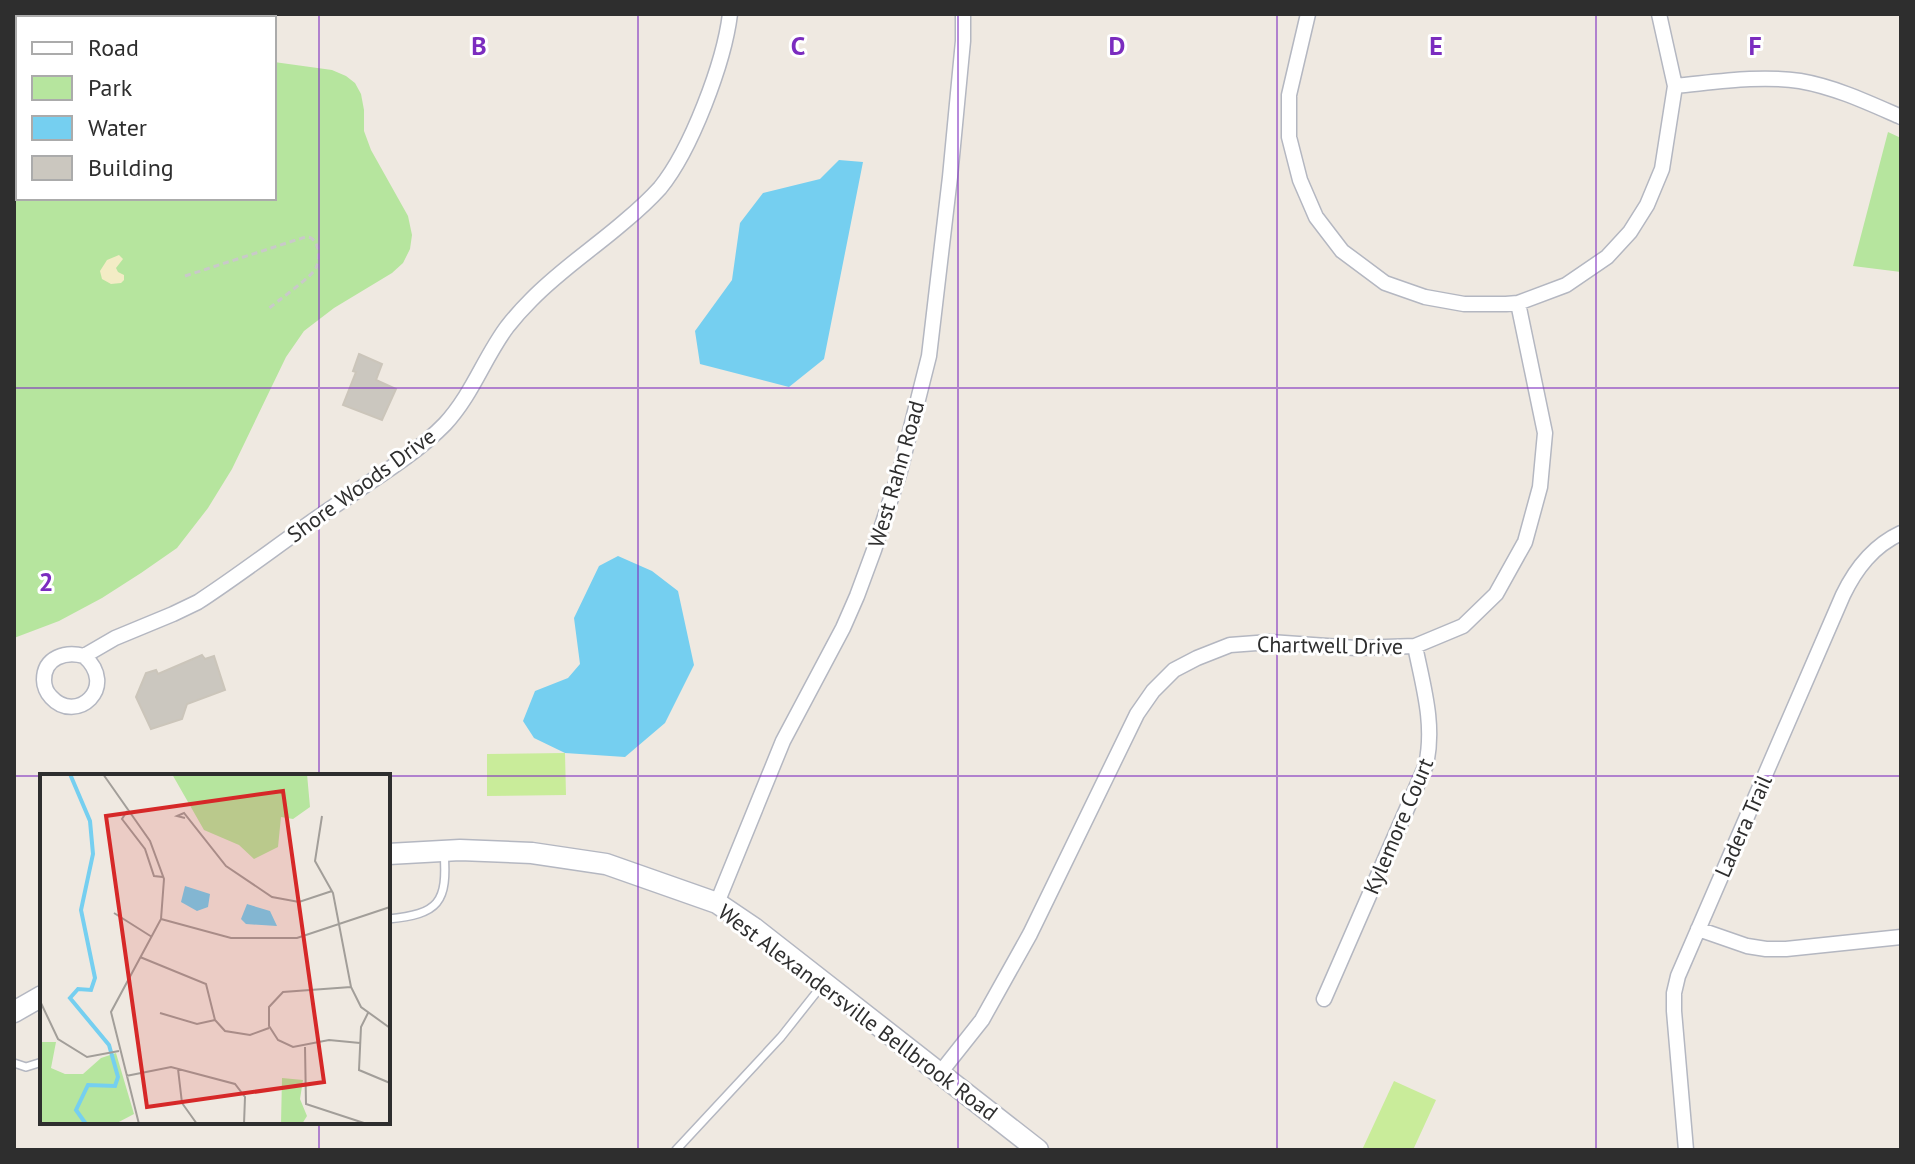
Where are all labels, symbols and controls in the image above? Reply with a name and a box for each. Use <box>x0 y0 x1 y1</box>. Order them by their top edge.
legend <box>16 16 276 200</box>
text: B <box>471 29 487 62</box>
text: C <box>791 29 805 62</box>
text: D <box>1109 29 1125 62</box>
text: E <box>1429 29 1443 62</box>
text: F <box>1748 29 1762 62</box>
text: Road <box>88 32 139 63</box>
text: Park <box>88 72 133 103</box>
text: Water <box>88 112 147 143</box>
text: Building <box>88 152 174 183</box>
street label: West Rahn Road <box>862 397 930 551</box>
street label: Shore Woods Drive <box>281 422 441 548</box>
text: 2 <box>39 565 53 598</box>
street label: Chartwell Drive <box>1257 630 1403 660</box>
street label: Kylemore Court <box>1357 753 1439 898</box>
street label: Ladera Trail <box>1708 770 1778 882</box>
inset map <box>40 774 390 1124</box>
street label: West Alexandersville Bellbrook Road <box>713 898 1003 1126</box>

